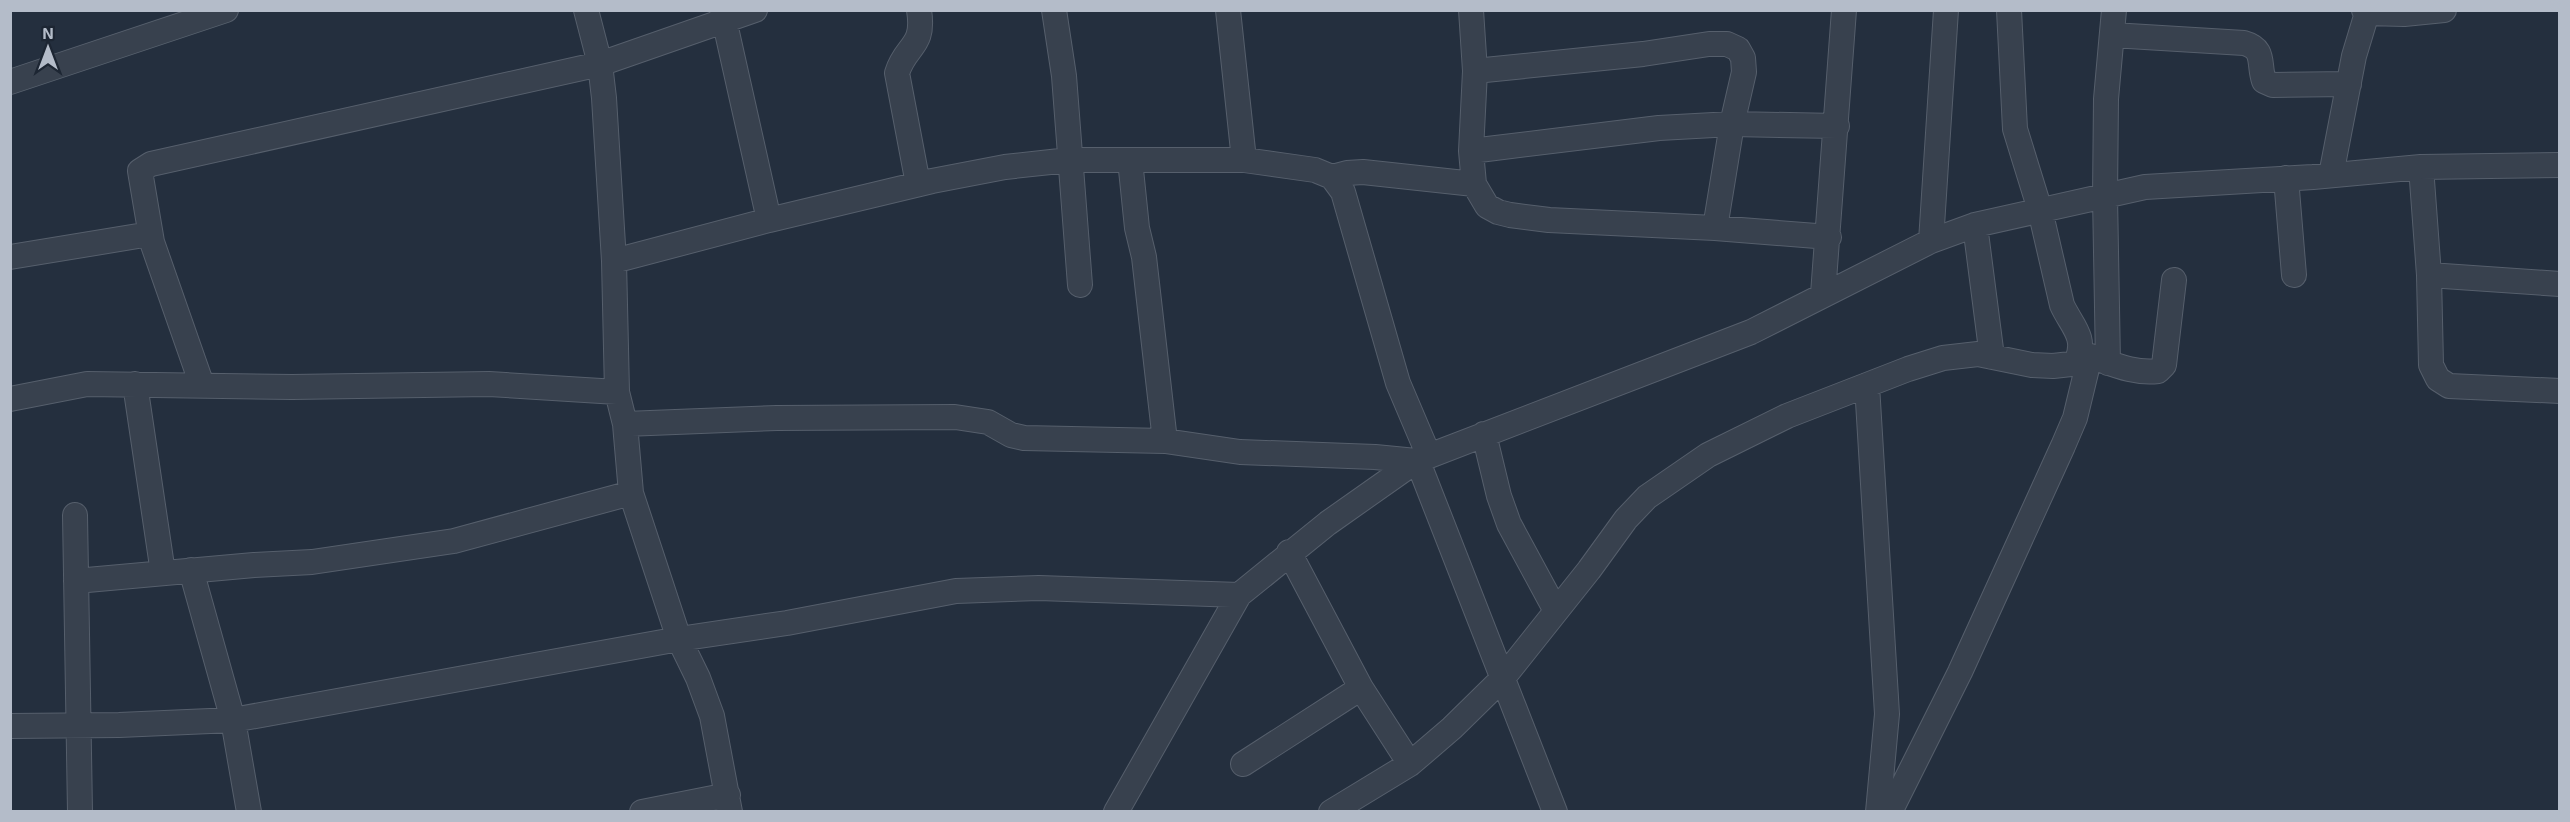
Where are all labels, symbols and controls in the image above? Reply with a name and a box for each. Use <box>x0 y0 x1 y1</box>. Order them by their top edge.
north arrow <box>18 18 78 78</box>
text: N <box>42 23 54 42</box>

